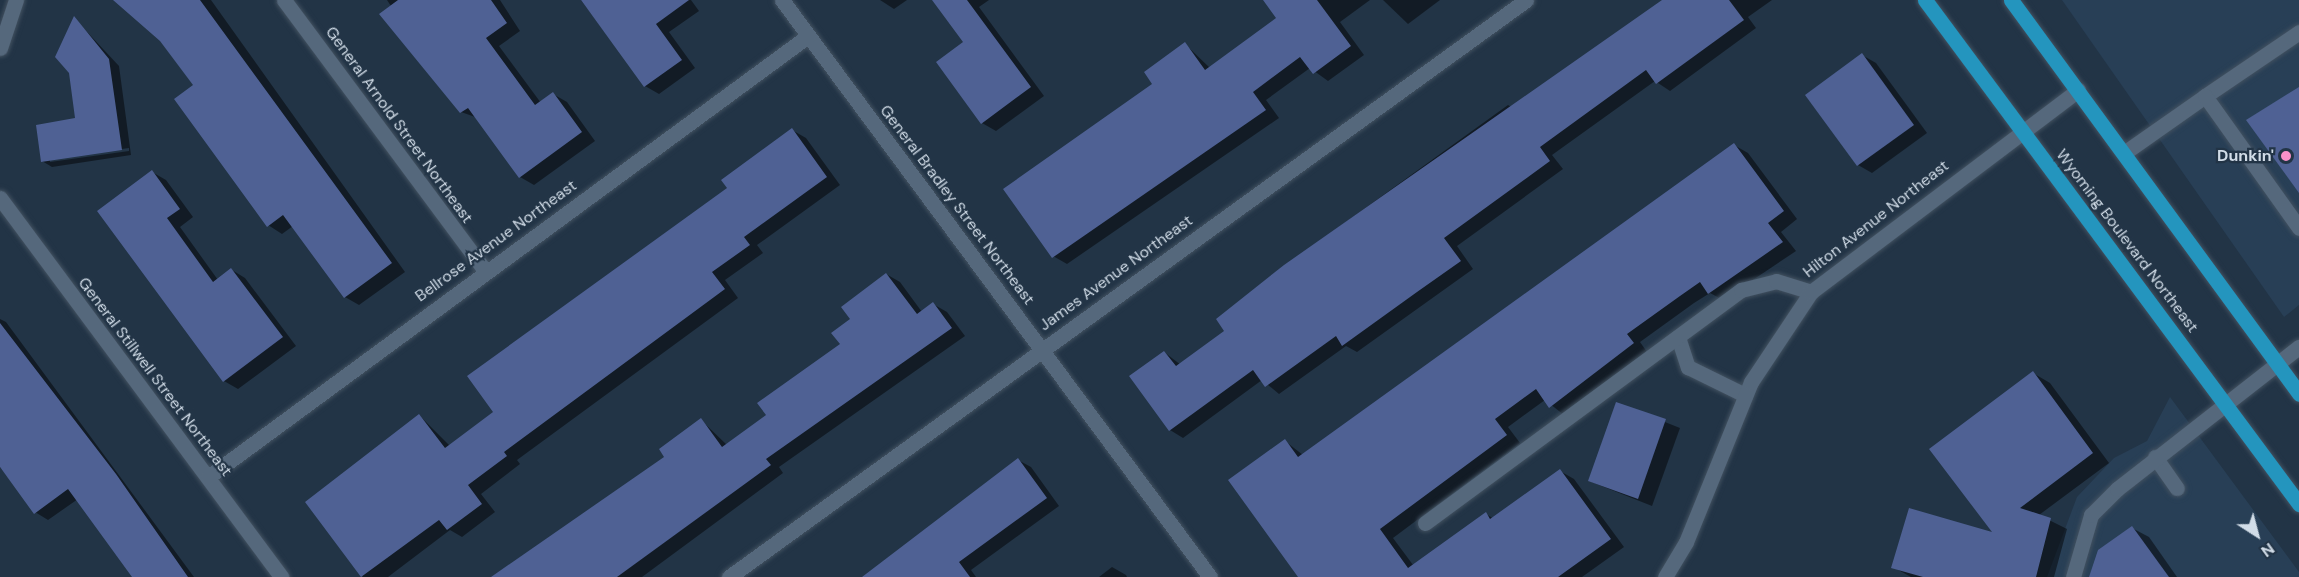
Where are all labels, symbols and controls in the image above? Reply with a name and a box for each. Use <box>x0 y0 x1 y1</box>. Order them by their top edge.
street label: General Arnold Street Northeast <box>321 23 477 227</box>
street label: General Bradley Street Northeast <box>876 101 1038 309</box>
street label: Wyoming Boulevard Northeast <box>2052 146 2202 336</box>
place label: Dunkin' <box>2217 146 2274 166</box>
marker: Dunkin' <box>2279 149 2293 163</box>
street label: Hilton Avenue Northeast <box>1799 156 1953 282</box>
street label: Bellrose Avenue Northeast <box>412 176 580 306</box>
street label: James Avenue Northeast <box>1036 211 1196 335</box>
street label: General Stillwell Street Northeast <box>74 274 236 480</box>
north arrow <box>2227 505 2287 565</box>
text: N <box>2257 538 2279 562</box>

